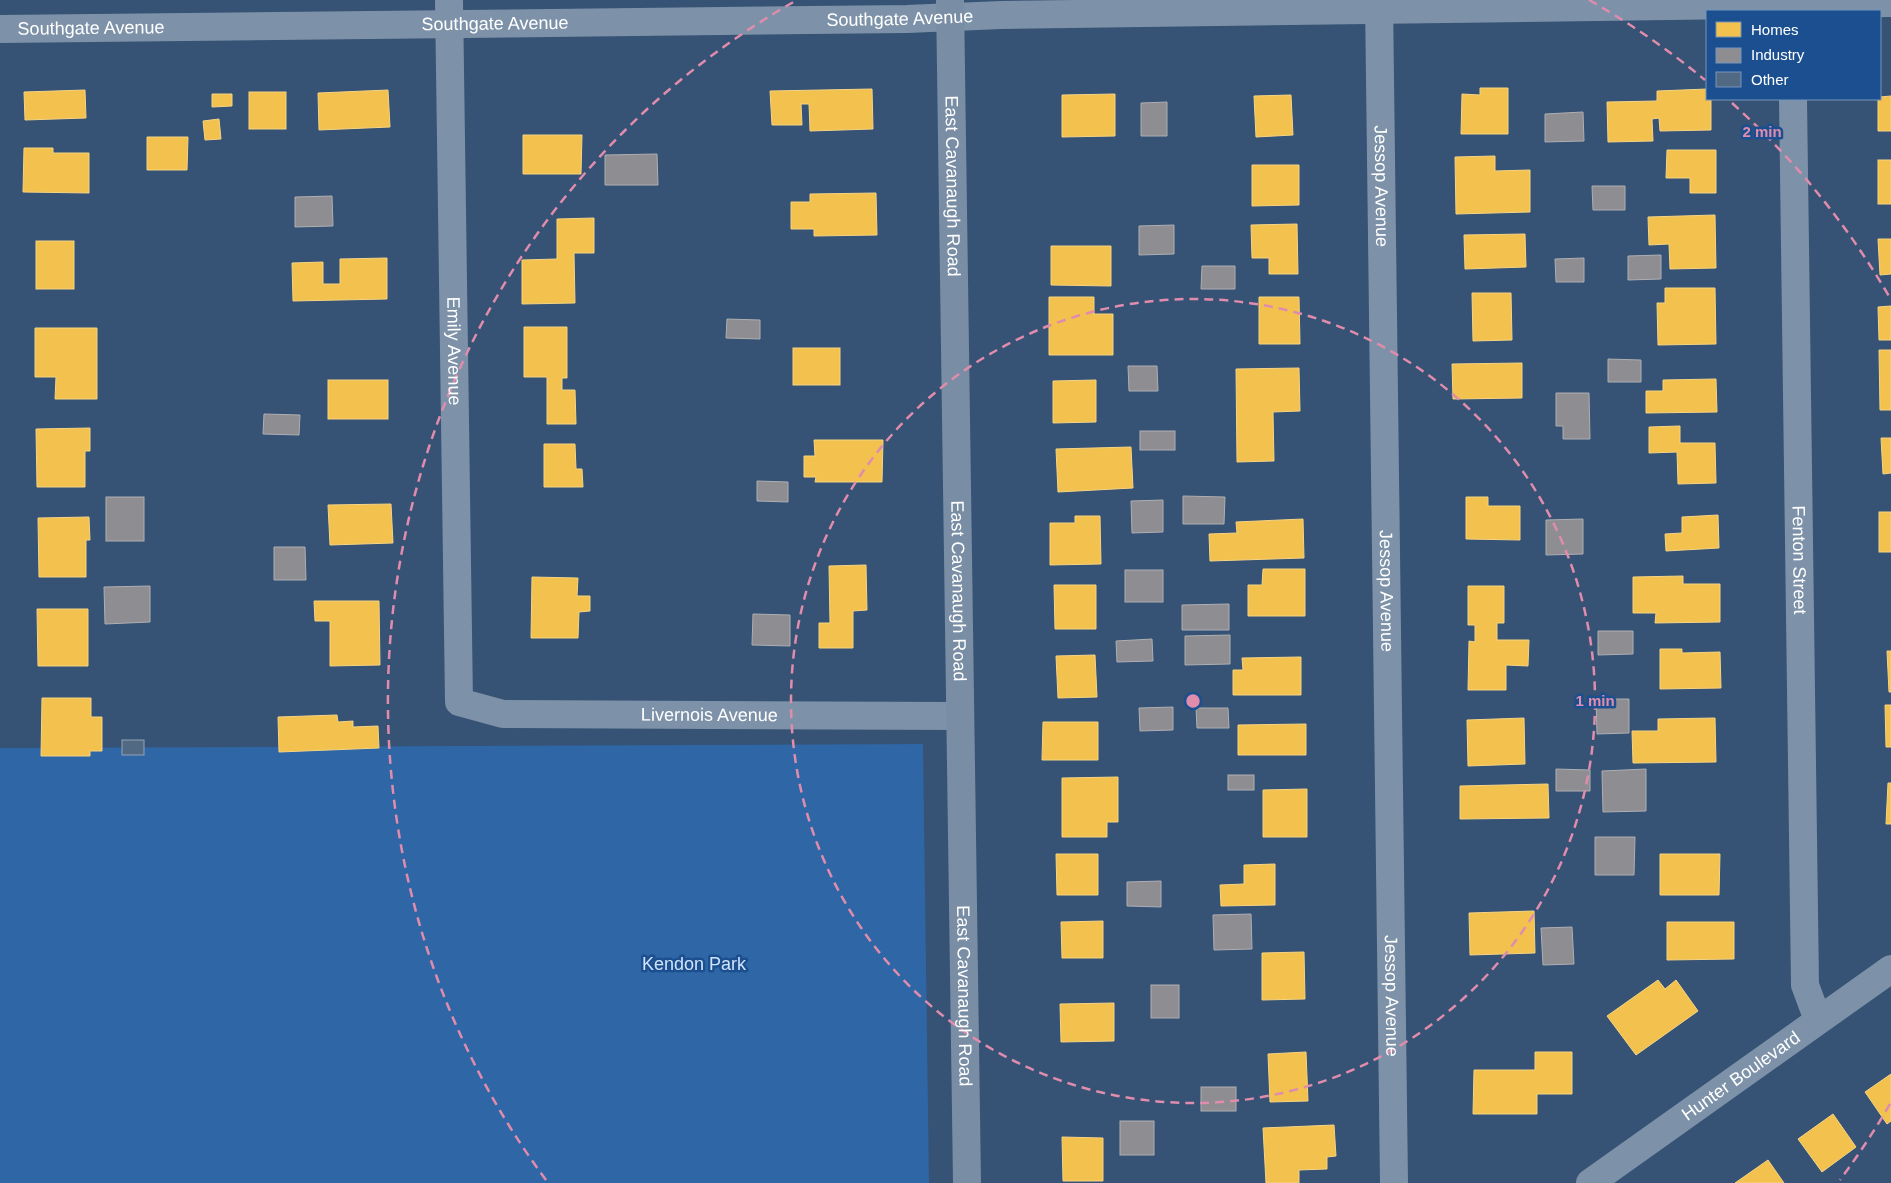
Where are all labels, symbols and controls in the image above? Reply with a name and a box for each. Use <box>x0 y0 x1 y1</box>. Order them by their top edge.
street label: Southgate Avenue <box>826 6 974 30</box>
legend <box>1706 10 1881 100</box>
street label: Southgate Avenue <box>421 13 569 34</box>
street label: Southgate Avenue <box>17 17 165 39</box>
text: Homes <box>1751 21 1799 38</box>
text: Industry <box>1751 46 1805 63</box>
text: Other <box>1751 71 1789 88</box>
street label: East Cavanaugh Road <box>941 95 964 277</box>
text: 2 min <box>1742 123 1782 140</box>
street label: Jessop Avenue <box>1371 125 1392 247</box>
street label: Emily Avenue <box>443 296 465 405</box>
street label: East Cavanaugh Road <box>947 500 970 682</box>
street label: Fenton Street <box>1789 505 1810 615</box>
street label: Jessop Avenue <box>1376 530 1397 652</box>
centre of rings <box>1184 692 1202 710</box>
text: 1 min <box>1575 692 1615 709</box>
street label: Livernois Avenue <box>641 705 778 725</box>
street label: East Cavanaugh Road <box>953 905 976 1087</box>
street label: Jessop Avenue <box>1381 935 1402 1057</box>
park label: Kendon Park <box>642 954 747 974</box>
street label: Hunter Boulevard <box>1678 1027 1804 1125</box>

